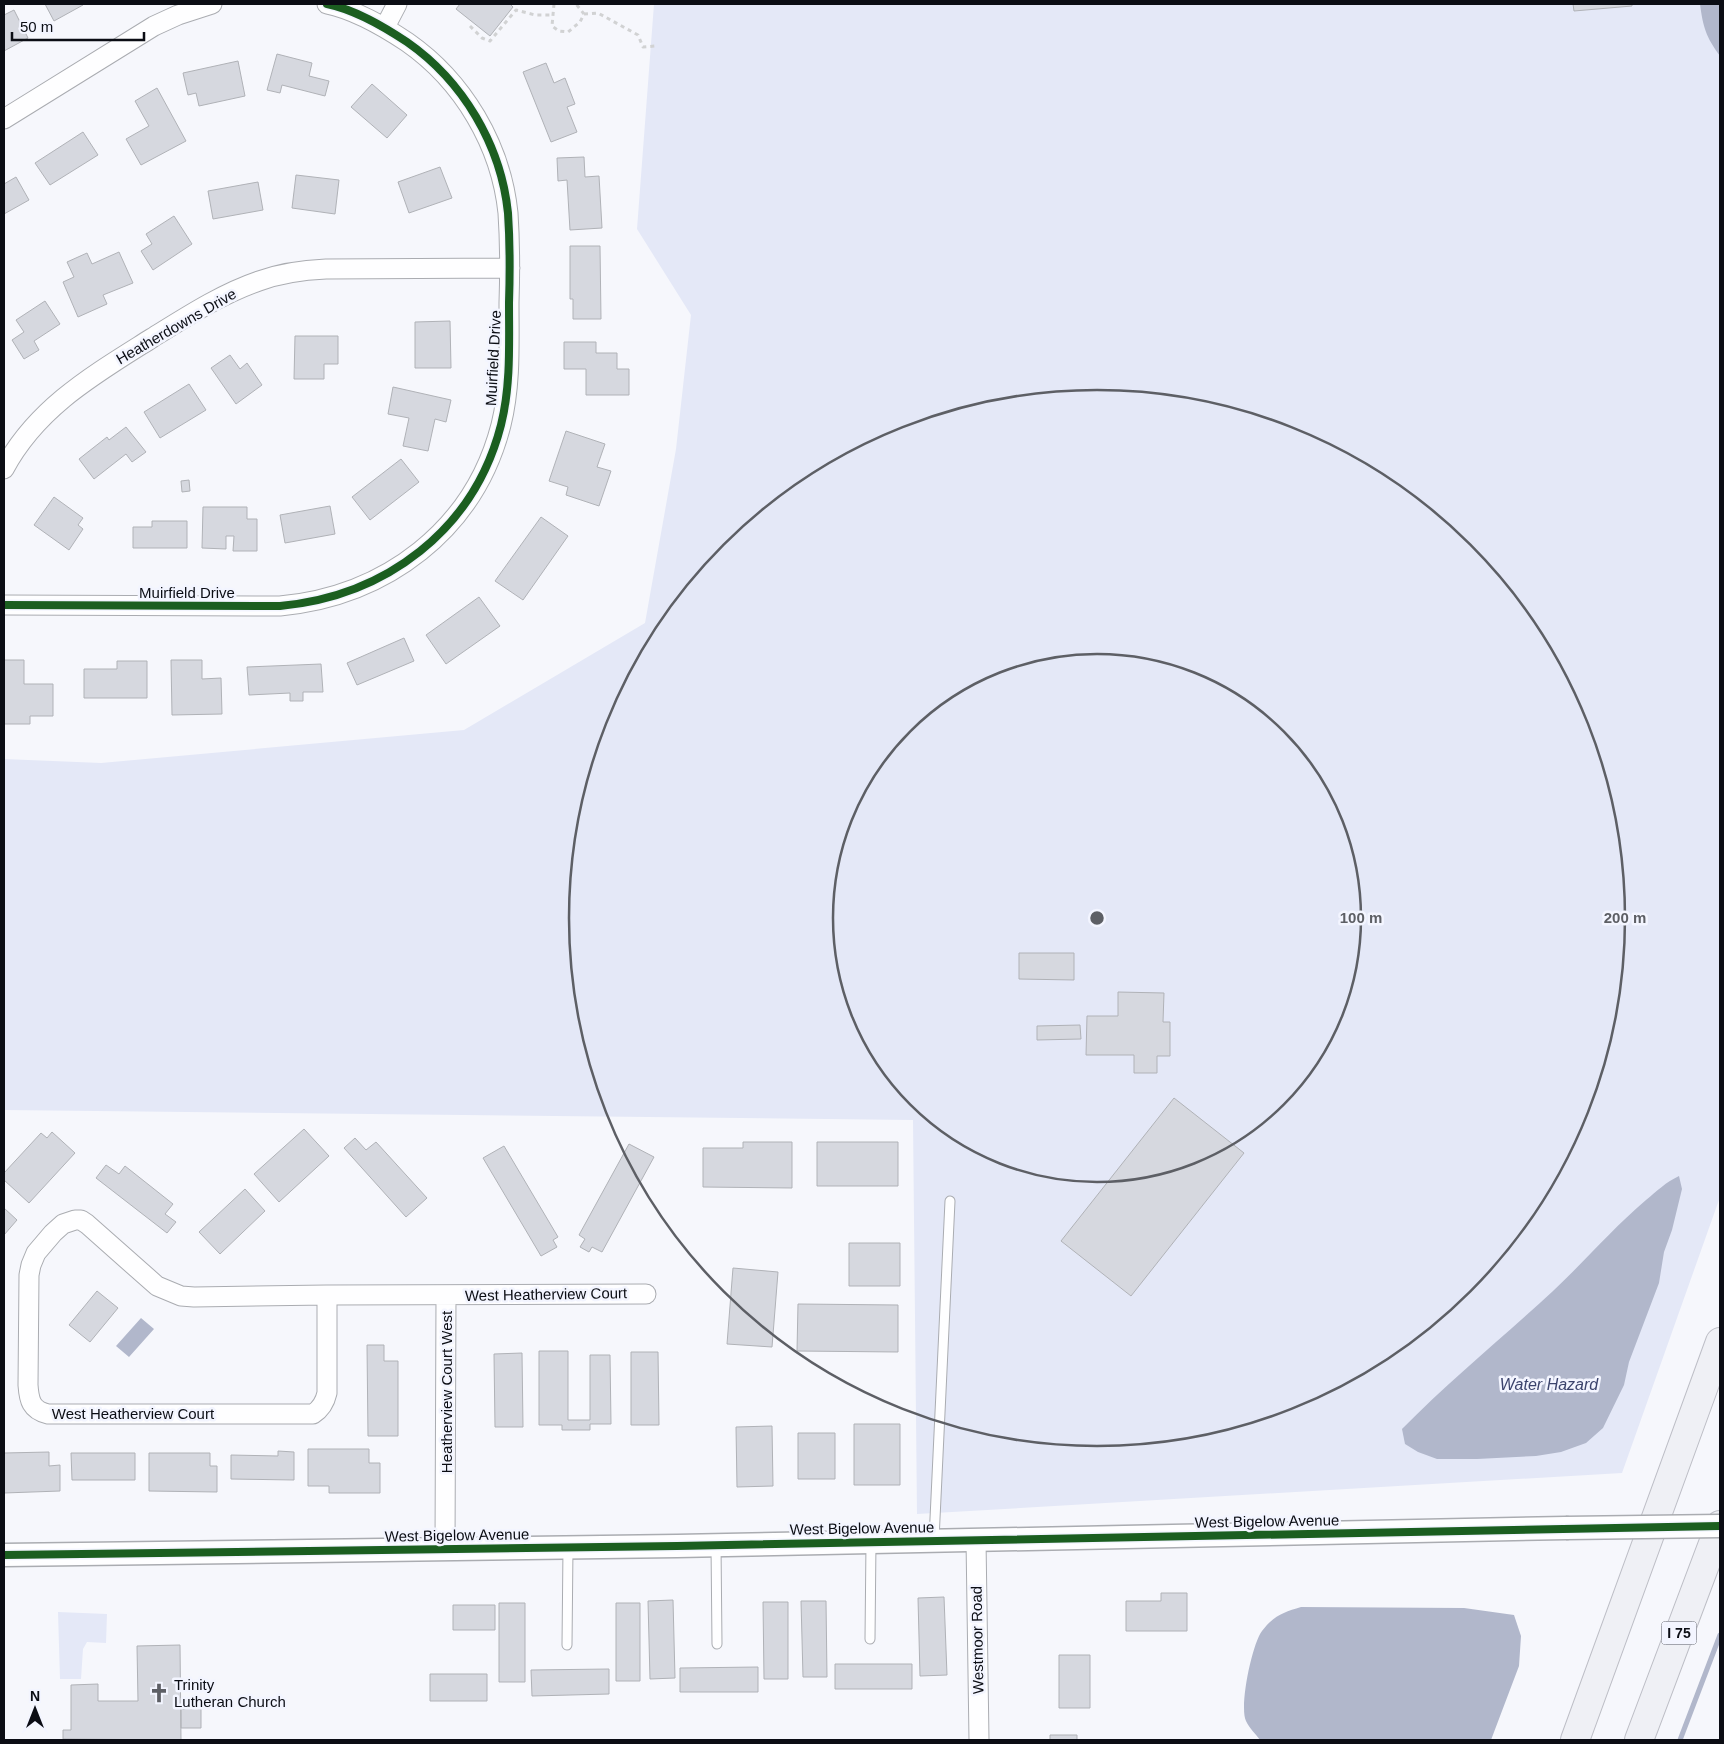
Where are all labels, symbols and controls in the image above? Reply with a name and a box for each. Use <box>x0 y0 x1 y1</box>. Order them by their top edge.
scale bar <box>12 10 145 42</box>
text: 50 m <box>20 18 53 35</box>
street label: Heatherdowns Drive <box>113 285 239 367</box>
street label: Muirfield Drive <box>482 310 504 406</box>
street label: Muirfield Drive <box>139 584 235 601</box>
centre of rings <box>1088 909 1106 927</box>
text: 100 m <box>1340 909 1382 926</box>
text: 200 m <box>1604 909 1646 926</box>
street label: West Heatherview Court <box>465 1284 628 1304</box>
street label: Heatherview Court West <box>438 1310 455 1473</box>
water label: Water Hazard <box>1500 1376 1599 1393</box>
street label: West Heatherview Court <box>52 1405 215 1422</box>
street label: West Bigelow Avenue <box>1195 1511 1339 1531</box>
street label: West Bigelow Avenue <box>790 1518 934 1538</box>
street label: West Bigelow Avenue <box>385 1525 529 1545</box>
street label: Westmoor Road <box>968 1586 986 1694</box>
road number: I 75 <box>1662 1622 1696 1645</box>
place label: Trinity Lutheran Church <box>174 1676 286 1710</box>
church icon: Trinity Lutheran Church <box>148 1682 170 1704</box>
north arrow <box>10 1684 60 1734</box>
text: N <box>30 1688 40 1704</box>

